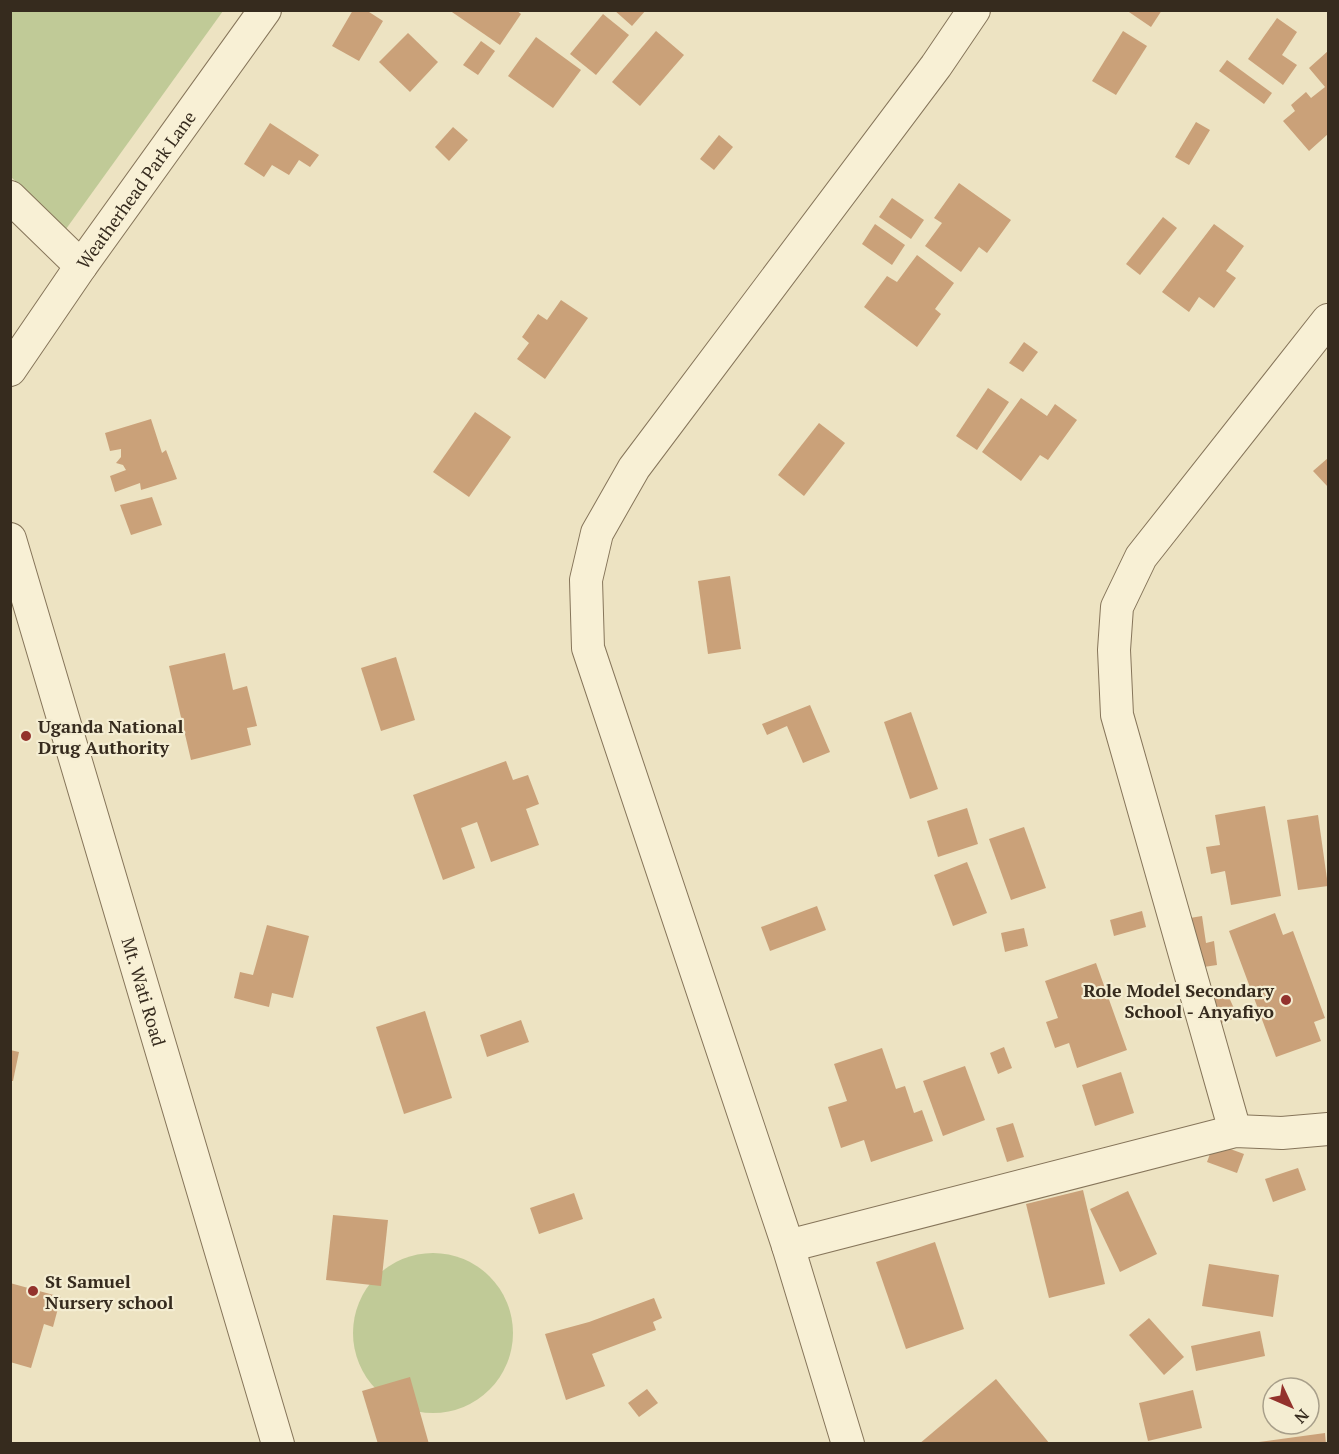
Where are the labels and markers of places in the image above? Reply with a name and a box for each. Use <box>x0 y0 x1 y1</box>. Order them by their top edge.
place label: Uganda National Drug Authority <box>38 714 183 759</box>
marker: Uganda National Drug Authority <box>19 729 33 743</box>
place label: Role Model Secondary School - Anyafiyo <box>1083 978 1274 1023</box>
marker: Role Model Secondary School - Anyafiyo <box>1279 993 1293 1007</box>
place label: St Samuel Nursery school <box>45 1269 173 1314</box>
marker: St Samuel Nursery school <box>26 1284 40 1298</box>

